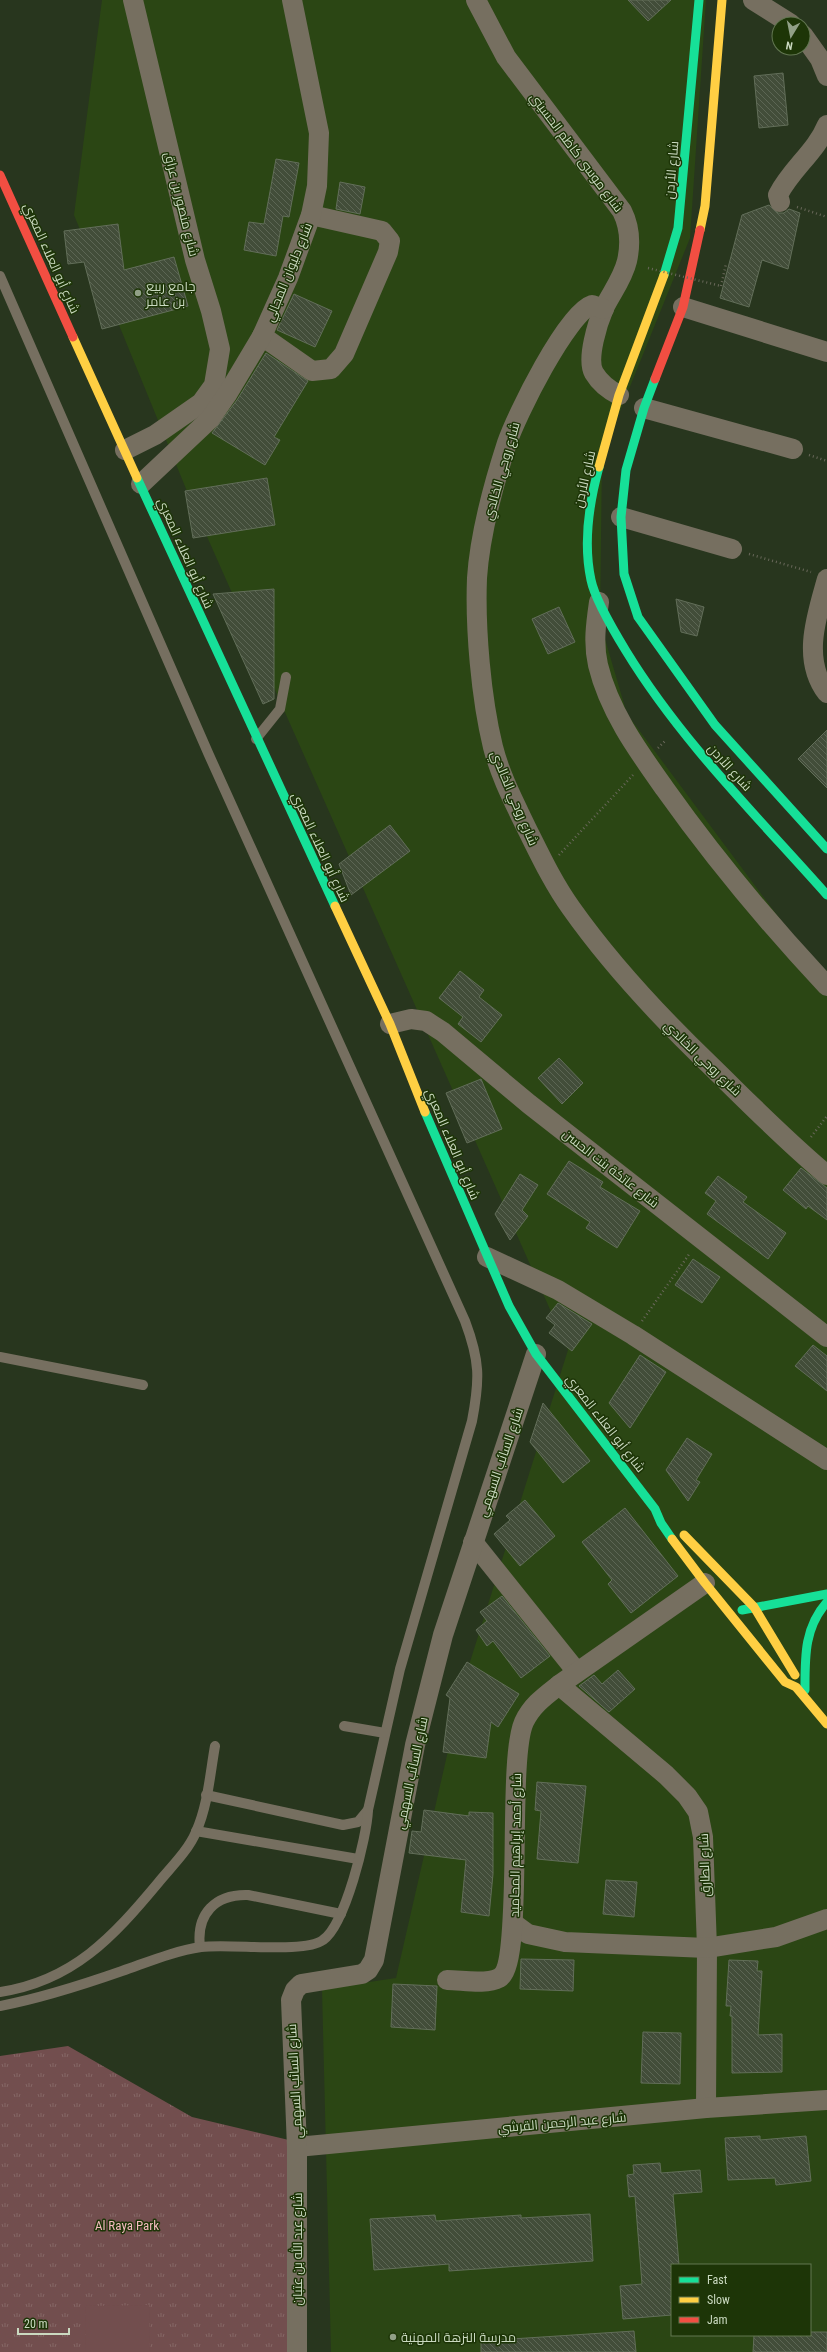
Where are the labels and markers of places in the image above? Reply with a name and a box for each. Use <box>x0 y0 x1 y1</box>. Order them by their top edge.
place label: جامع ربيع بن عامر <box>145 279 196 309</box>
marker: جامع ربيع بن عامر <box>133 288 143 298</box>
place label: مدرسة النزهة المهنية <box>401 2330 516 2345</box>
marker: مدرسة النزهة المهنية <box>388 2332 398 2342</box>

